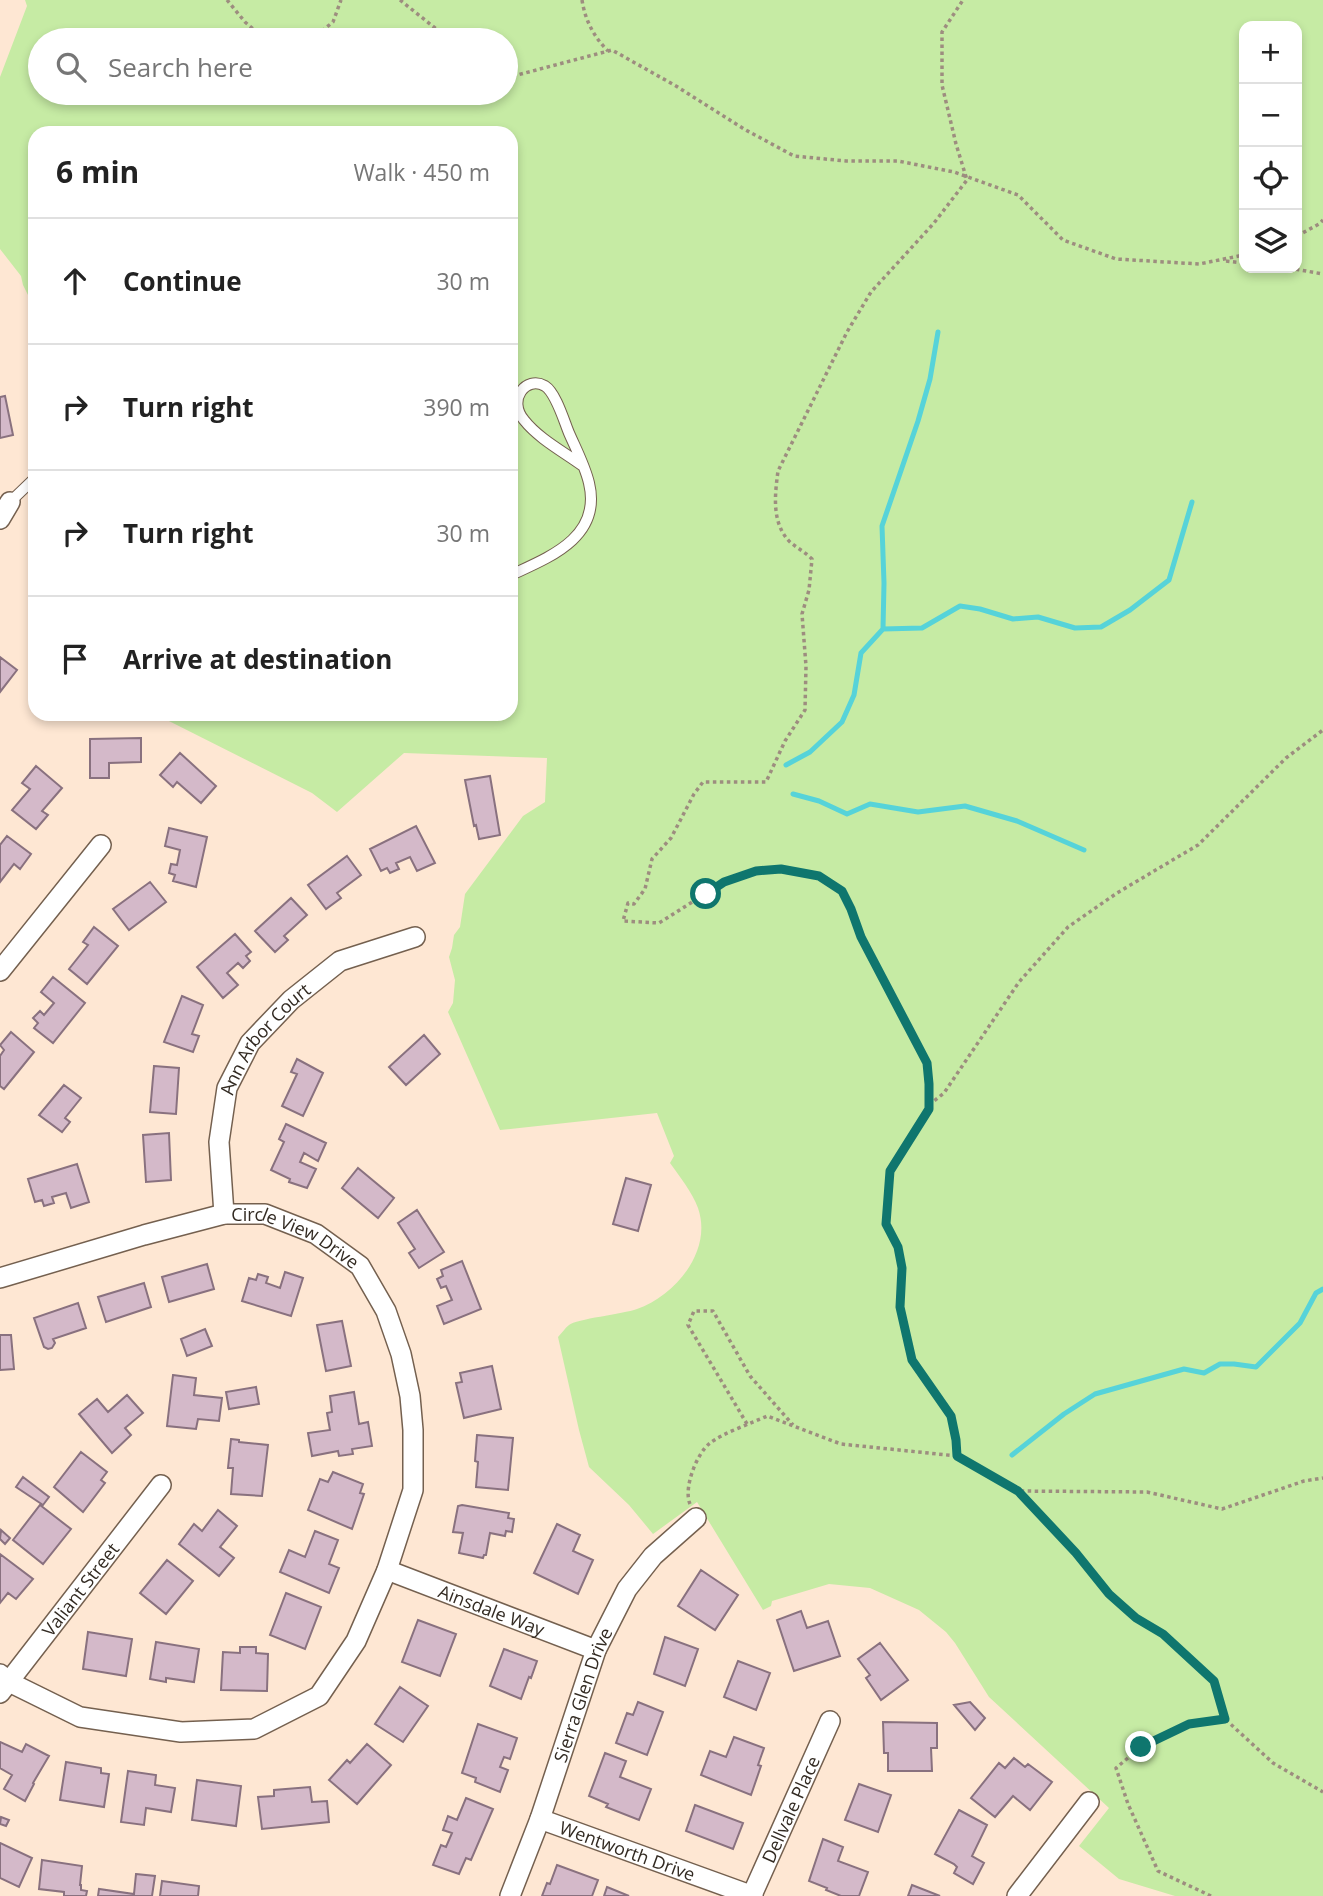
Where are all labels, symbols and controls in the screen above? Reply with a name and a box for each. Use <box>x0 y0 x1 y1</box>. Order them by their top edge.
map controls <box>1239 21 1302 273</box>
button: + <box>1239 21 1302 84</box>
search box <box>28 28 518 105</box>
icon: search <box>52 48 90 86</box>
text: Search here <box>108 49 253 85</box>
button: − <box>1239 84 1302 147</box>
button: locate <box>1239 147 1302 210</box>
text: 6 min <box>56 151 139 192</box>
text: Walk · 450 m <box>353 156 490 188</box>
button: layers <box>1239 210 1302 273</box>
icon: ahead <box>56 262 94 300</box>
text: Continue <box>123 263 242 299</box>
text: 30 m <box>436 265 490 297</box>
icon: right <box>56 388 94 426</box>
text: Turn right <box>123 389 254 425</box>
text: 390 m <box>423 391 490 423</box>
icon: right <box>56 514 94 552</box>
text: Turn right <box>123 515 254 551</box>
text: 30 m <box>436 517 490 549</box>
icon: arrive <box>56 640 94 678</box>
text: Arrive at destination <box>123 641 392 677</box>
route start <box>690 878 721 909</box>
street label: Ann Arbor Court <box>214 977 315 1096</box>
street label: Circle View Drive <box>231 1202 364 1274</box>
street label: Valiant Street <box>36 1538 124 1641</box>
street label: Ainsdale Way <box>435 1579 549 1642</box>
street label: Sierra Glen Drive <box>548 1623 618 1765</box>
route end <box>1125 1731 1156 1762</box>
street label: Dellvale Place <box>756 1752 825 1866</box>
street label: Wentworth Drive <box>556 1815 699 1886</box>

